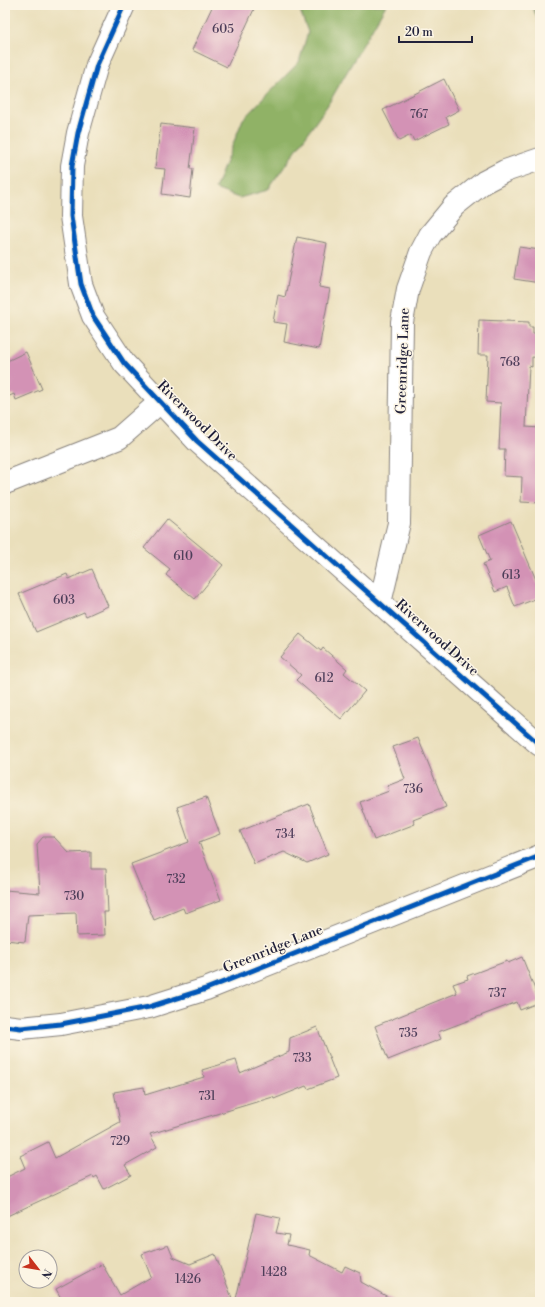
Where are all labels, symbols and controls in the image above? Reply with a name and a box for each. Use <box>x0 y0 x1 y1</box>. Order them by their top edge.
scale bar <box>399 18 472 44</box>
house number: 605 <box>212 22 234 37</box>
text: 20 m <box>405 25 433 40</box>
house number: 767 <box>410 107 428 122</box>
street label: Greenridge Lane <box>392 307 414 415</box>
house number: 768 <box>500 355 520 370</box>
street label: Riverwood Drive <box>153 377 241 465</box>
house number: 610 <box>173 549 193 564</box>
house number: 613 <box>502 568 521 583</box>
house number: 603 <box>53 593 75 608</box>
street label: Riverwood Drive <box>391 596 483 680</box>
house number: 612 <box>314 671 334 686</box>
house number: 736 <box>403 782 423 797</box>
house number: 734 <box>275 827 295 842</box>
house number: 732 <box>166 872 186 887</box>
house number: 730 <box>64 889 84 904</box>
street label: Greenridge Lane <box>220 921 326 977</box>
house number: 737 <box>488 986 506 1001</box>
house number: 735 <box>398 1026 418 1041</box>
house number: 733 <box>292 1051 312 1066</box>
house number: 731 <box>198 1089 217 1104</box>
house number: 729 <box>110 1134 130 1149</box>
north arrow <box>18 1249 58 1289</box>
house number: 1428 <box>261 1265 287 1280</box>
text: N <box>37 1266 54 1281</box>
house number: 1426 <box>175 1272 201 1287</box>

